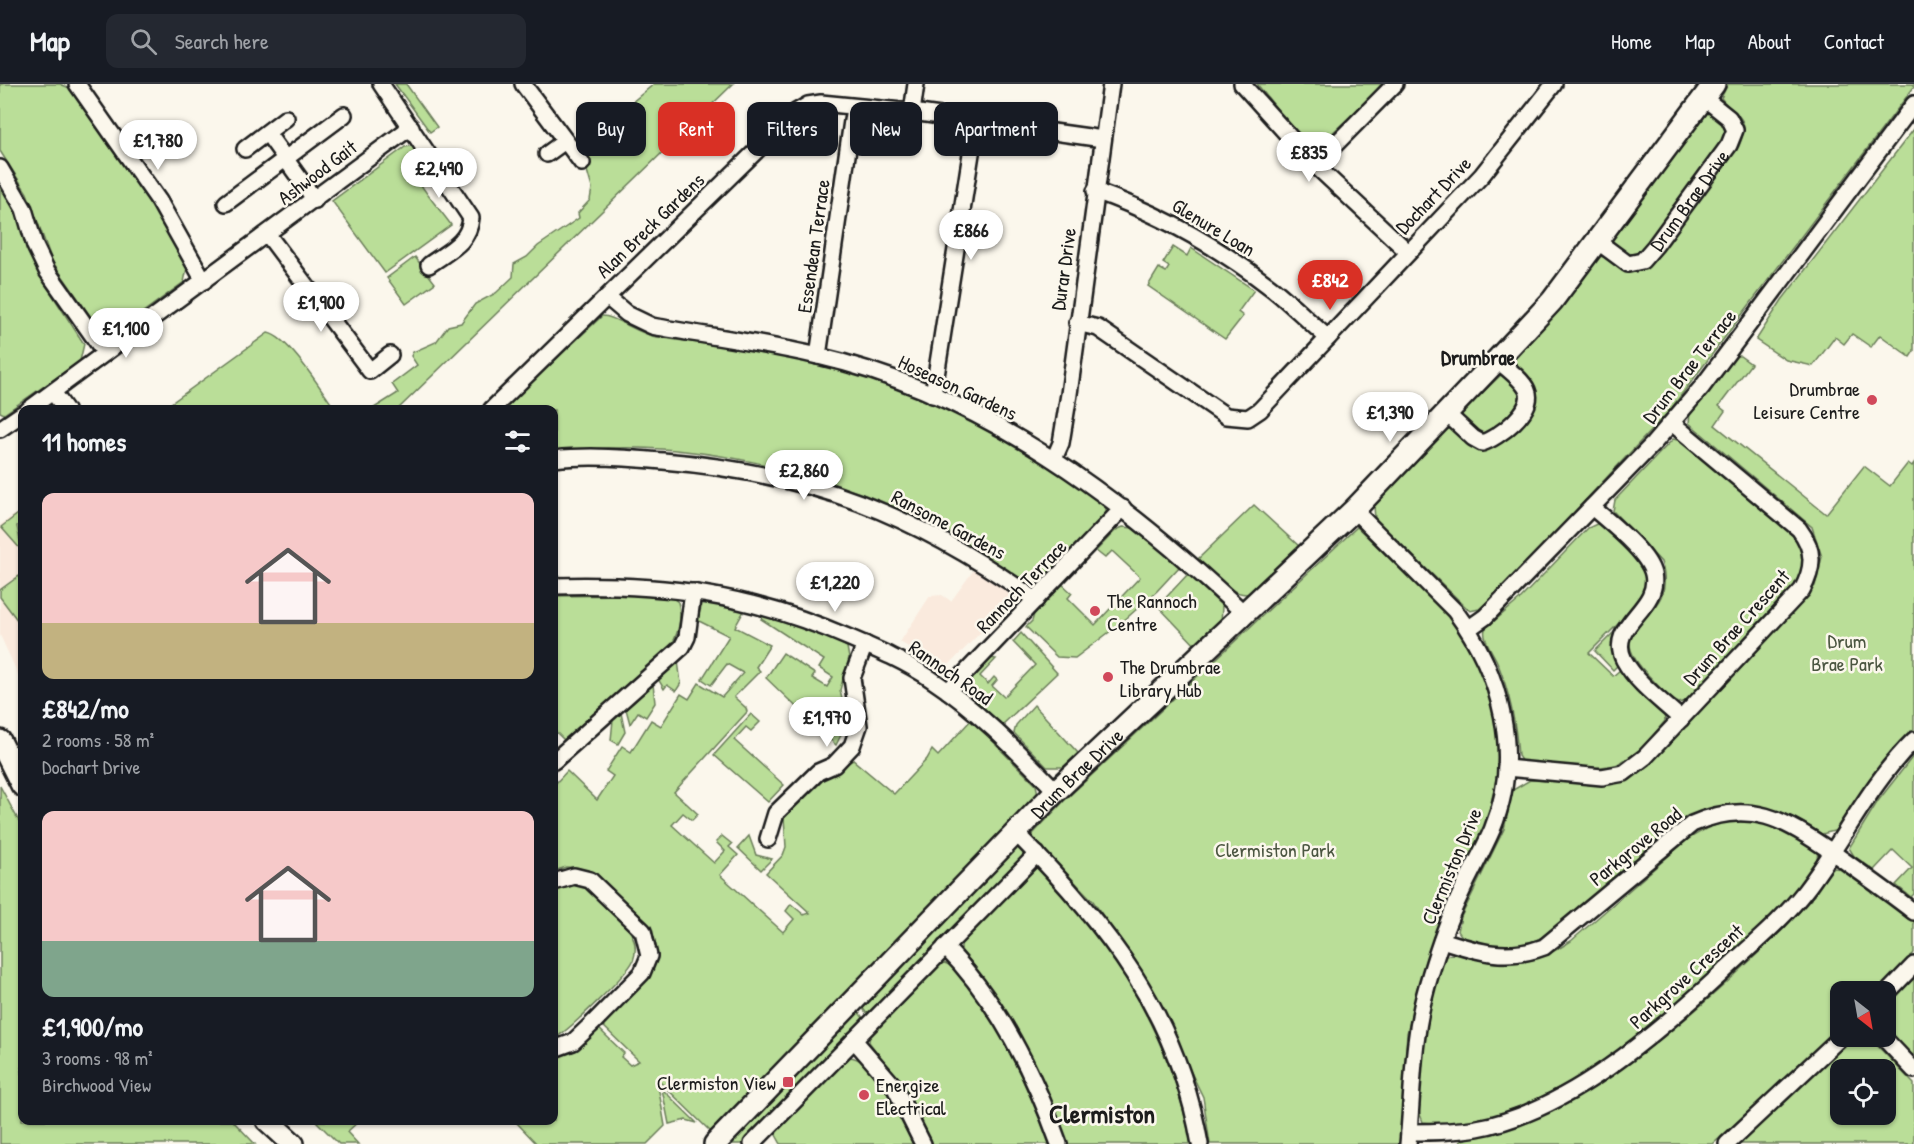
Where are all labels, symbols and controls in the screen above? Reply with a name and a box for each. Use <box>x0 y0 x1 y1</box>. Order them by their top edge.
search box <box>106 14 526 68</box>
text: Map <box>30 22 70 60</box>
icon: search <box>127 25 160 58</box>
text: Search here <box>175 26 269 56</box>
text: Home <box>1611 27 1652 56</box>
text: Map <box>1685 27 1715 56</box>
text: About <box>1748 27 1791 56</box>
text: Contact <box>1824 27 1884 56</box>
chip: Buy <box>576 102 646 156</box>
chip: Rent <box>658 102 735 156</box>
chip: Filters <box>747 102 838 156</box>
chip: New <box>850 102 922 156</box>
chip: Apartment <box>934 102 1058 156</box>
pin: £1,780 <box>109 120 207 171</box>
text: £1,780 <box>133 126 183 153</box>
pin: £835 <box>1273 132 1345 183</box>
street label: Ashwood Gait <box>272 133 363 211</box>
text: £835 <box>1290 138 1328 165</box>
street label: Drum Brae Drive <box>1643 144 1735 256</box>
pin: £2,490 <box>390 148 488 199</box>
street label: Dochart Drive <box>1389 150 1477 240</box>
text: £2,490 <box>415 154 463 181</box>
street label: Alan Breck Gardens <box>590 166 710 284</box>
street label: Essendean Terrace <box>790 177 836 315</box>
street label: Glenure Loan <box>1167 192 1261 262</box>
pin: £866 <box>935 210 1007 261</box>
text: £866 <box>953 216 989 243</box>
street label: Durar Drive <box>1044 226 1082 312</box>
pin: £842 <box>1294 260 1366 311</box>
text: £842 <box>1312 266 1348 293</box>
pin: £1,900 <box>272 282 370 333</box>
text: £1,900 <box>297 288 345 315</box>
street label: Drum Brae Terrace <box>1636 303 1742 429</box>
pin: £1,100 <box>77 308 175 359</box>
text: £1,100 <box>102 314 150 341</box>
district label: Drumbrae <box>1441 343 1516 372</box>
street label: Hoseason Gardens <box>894 348 1022 426</box>
place label: Drumbrae Leisure Centre <box>1754 375 1860 425</box>
pin: £1,390 <box>1341 392 1439 443</box>
marker: Drumbrae Leisure Centre <box>1865 393 1879 407</box>
text: £1,390 <box>1366 398 1414 425</box>
text: 11 homes <box>42 424 126 459</box>
icon: filters <box>501 425 534 458</box>
pin: £2,860 <box>755 450 853 501</box>
text: £2,860 <box>779 456 829 483</box>
street label: Ransome Gardens <box>887 483 1011 566</box>
icon: home <box>234 532 342 640</box>
street label: Rannoch Terrace <box>970 533 1072 639</box>
pin: £1,220 <box>786 562 884 613</box>
street label: Drum Brae Crescent <box>1677 562 1796 691</box>
text: £1,220 <box>810 568 860 595</box>
place label: The Rannoch Centre <box>1107 587 1197 637</box>
marker: The Rannoch Centre <box>1088 604 1102 618</box>
park label: Drum Brae Park <box>1811 627 1883 677</box>
street label: Rannoch Road <box>904 633 998 711</box>
place label: The Drumbrae Library Hub <box>1120 653 1221 703</box>
marker: The Drumbrae Library Hub <box>1101 670 1115 684</box>
text: £842/mo <box>42 691 129 726</box>
pin: £1,970 <box>778 697 876 748</box>
text: £1,970 <box>803 703 851 730</box>
street label: Drum Brae Drive <box>1024 722 1128 824</box>
text: 2 rooms · 58 m² <box>42 726 154 753</box>
text: Dochart Drive <box>42 753 140 780</box>
street label: Parkgrove Road <box>1583 800 1687 892</box>
street label: Clermiston Drive <box>1414 804 1488 928</box>
park label: Clermiston Park <box>1215 836 1335 863</box>
icon: home <box>234 850 342 958</box>
street label: Parkgrove Crescent <box>1623 917 1750 1034</box>
north arrow <box>1830 981 1896 1047</box>
map controls <box>1830 981 1896 1125</box>
text: £1,900/mo <box>42 1009 143 1044</box>
text: 3 rooms · 98 m² <box>42 1044 153 1071</box>
button: locate <box>1830 1059 1896 1125</box>
place label: Clermiston View <box>657 1069 776 1096</box>
text: Birchwood View <box>42 1071 151 1098</box>
place label: Energize Electrical <box>876 1071 947 1121</box>
marker: Clermiston View <box>781 1075 795 1089</box>
marker: Energize Electrical <box>857 1088 871 1102</box>
district label: Clermiston <box>1049 1096 1155 1131</box>

